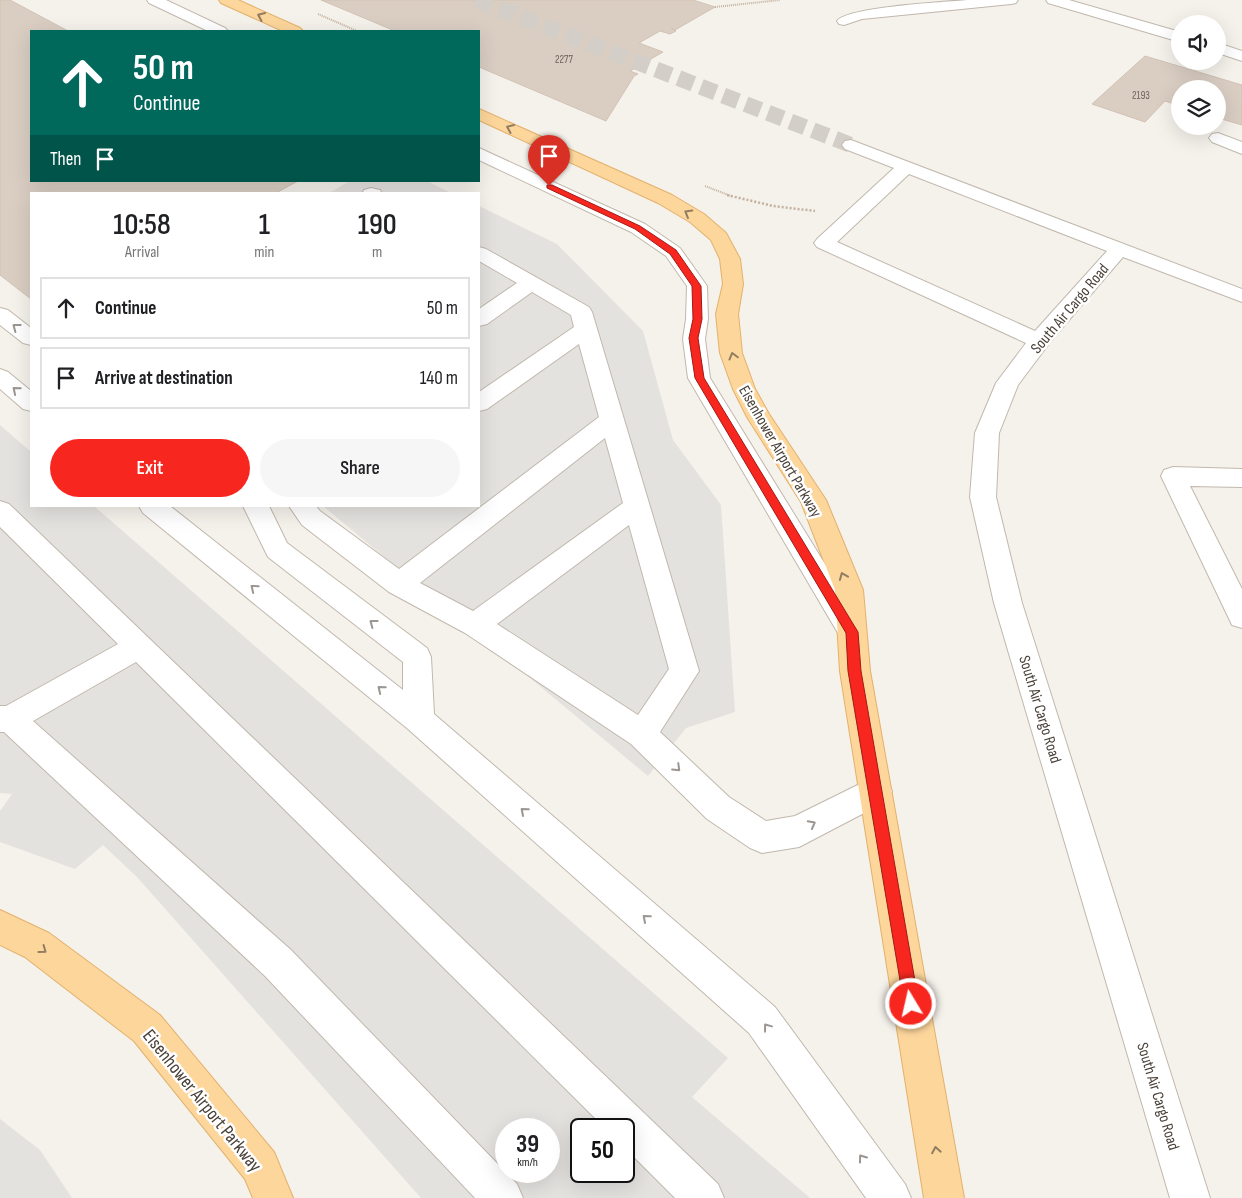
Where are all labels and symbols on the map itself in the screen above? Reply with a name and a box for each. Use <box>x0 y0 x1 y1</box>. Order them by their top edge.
one-way arrow <box>257 11 266 22</box>
house number: 2277 <box>555 53 574 66</box>
house number: 2193 <box>1132 89 1150 102</box>
one-way arrow <box>506 124 515 135</box>
pin <box>528 135 570 186</box>
one-way arrow <box>685 209 694 219</box>
street label: South Air Cargo Road <box>1027 260 1113 358</box>
one-way arrow <box>13 324 22 332</box>
one-way arrow <box>728 352 739 361</box>
street label: Eisenhower Airport Parkway <box>734 383 825 521</box>
one-way arrow <box>12 387 21 396</box>
one-way arrow <box>839 572 850 581</box>
one-way arrow <box>251 586 260 594</box>
one-way arrow <box>369 620 379 629</box>
street label: South Air Cargo Road <box>1014 653 1065 765</box>
one-way arrow <box>378 687 387 695</box>
one-way arrow <box>672 762 681 771</box>
one-way arrow <box>520 808 529 817</box>
one-way arrow <box>807 820 816 830</box>
one-way arrow <box>643 915 652 924</box>
one-way arrow <box>37 944 46 952</box>
position arrow <box>884 977 936 1029</box>
one-way arrow <box>764 1023 773 1033</box>
street label: Eisenhower Airport Parkway <box>137 1025 267 1177</box>
street label: South Air Cargo Road <box>1132 1040 1183 1152</box>
speed limit sign: 50 <box>570 1118 635 1183</box>
one-way arrow <box>931 1146 941 1154</box>
one-way arrow <box>859 1155 868 1164</box>

